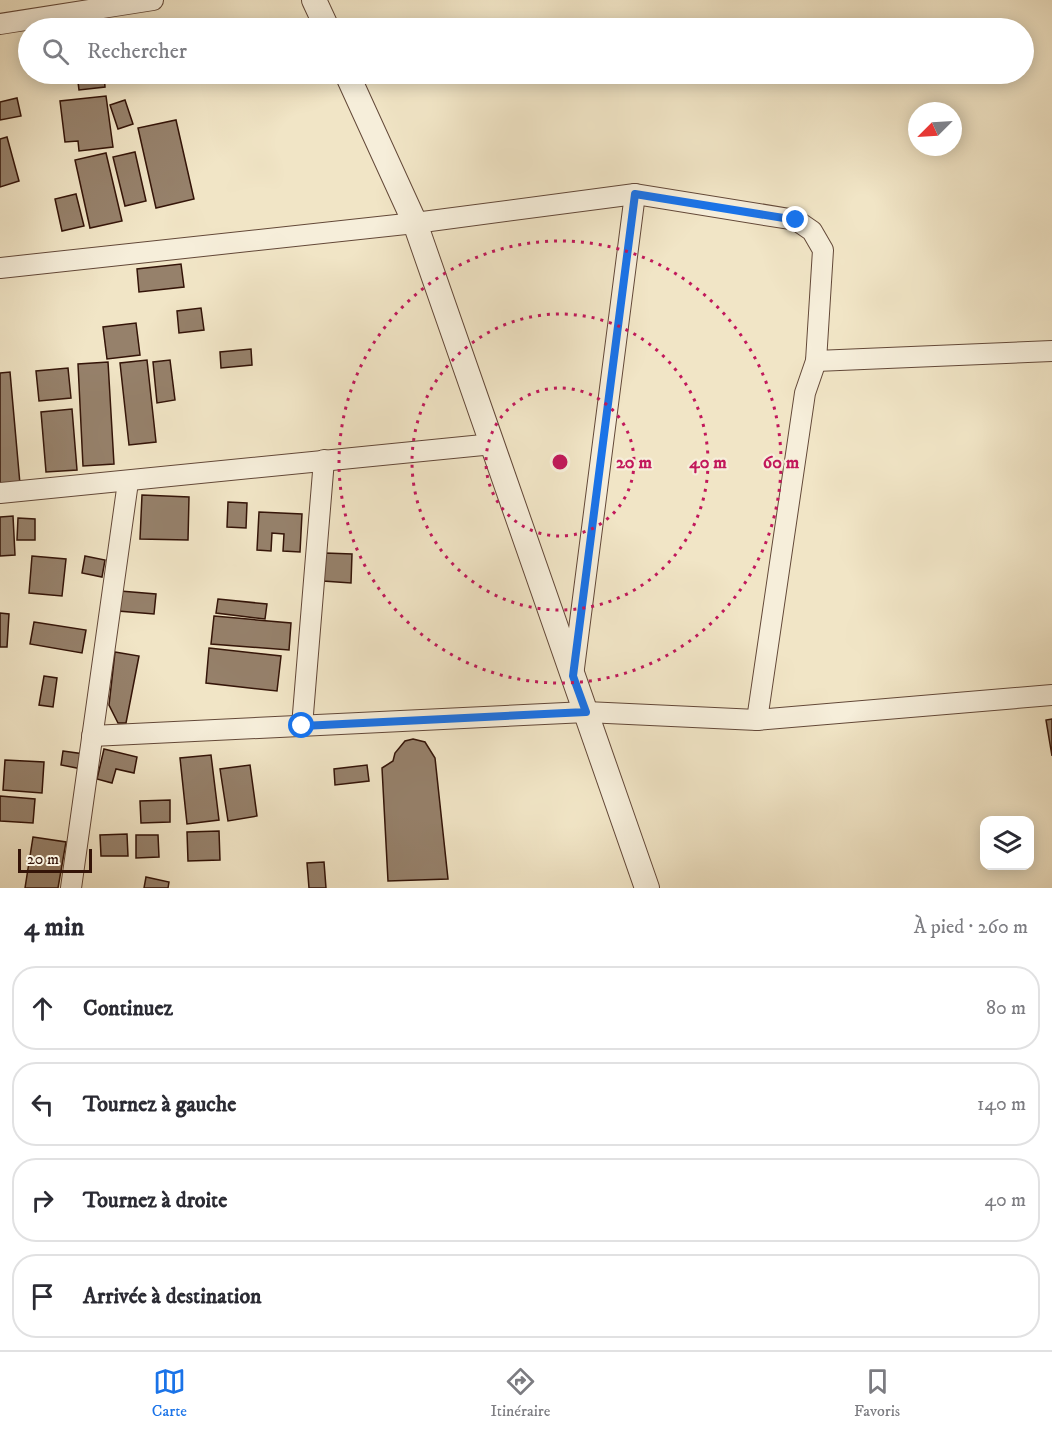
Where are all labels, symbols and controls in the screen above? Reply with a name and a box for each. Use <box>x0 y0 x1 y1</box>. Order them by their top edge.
search box <box>18 18 1034 84</box>
icon: search <box>39 35 72 68</box>
text: Rechercher <box>87 38 187 65</box>
north arrow <box>908 102 962 156</box>
route end <box>782 206 808 232</box>
centre of rings <box>550 452 570 472</box>
text: 20 m <box>616 452 652 474</box>
text: 40 m <box>688 452 727 474</box>
text: 60 m <box>763 452 800 474</box>
route start <box>288 712 314 738</box>
map controls <box>980 816 1034 870</box>
button: layers <box>980 816 1034 870</box>
scale bar <box>18 846 92 874</box>
text: 20 m <box>27 849 59 869</box>
text: 4 min <box>24 911 84 944</box>
text: À pied · 260 m <box>914 915 1028 940</box>
icon: ahead <box>26 992 59 1025</box>
text: Continuez <box>83 995 173 1022</box>
text: 80 m <box>986 996 1026 1021</box>
icon: left <box>26 1088 59 1121</box>
text: Tournez à gauche <box>83 1091 236 1118</box>
text: 140 m <box>977 1092 1026 1117</box>
icon: right <box>26 1184 59 1217</box>
text: Tournez à droite <box>83 1187 227 1214</box>
text: 40 m <box>984 1188 1026 1213</box>
icon: arrive <box>26 1280 59 1313</box>
text: Arrivée à destination <box>83 1283 262 1310</box>
tab: Carte <box>152 1365 187 1421</box>
tab: Itinéraire <box>490 1365 550 1421</box>
tab: Favoris <box>854 1365 900 1421</box>

